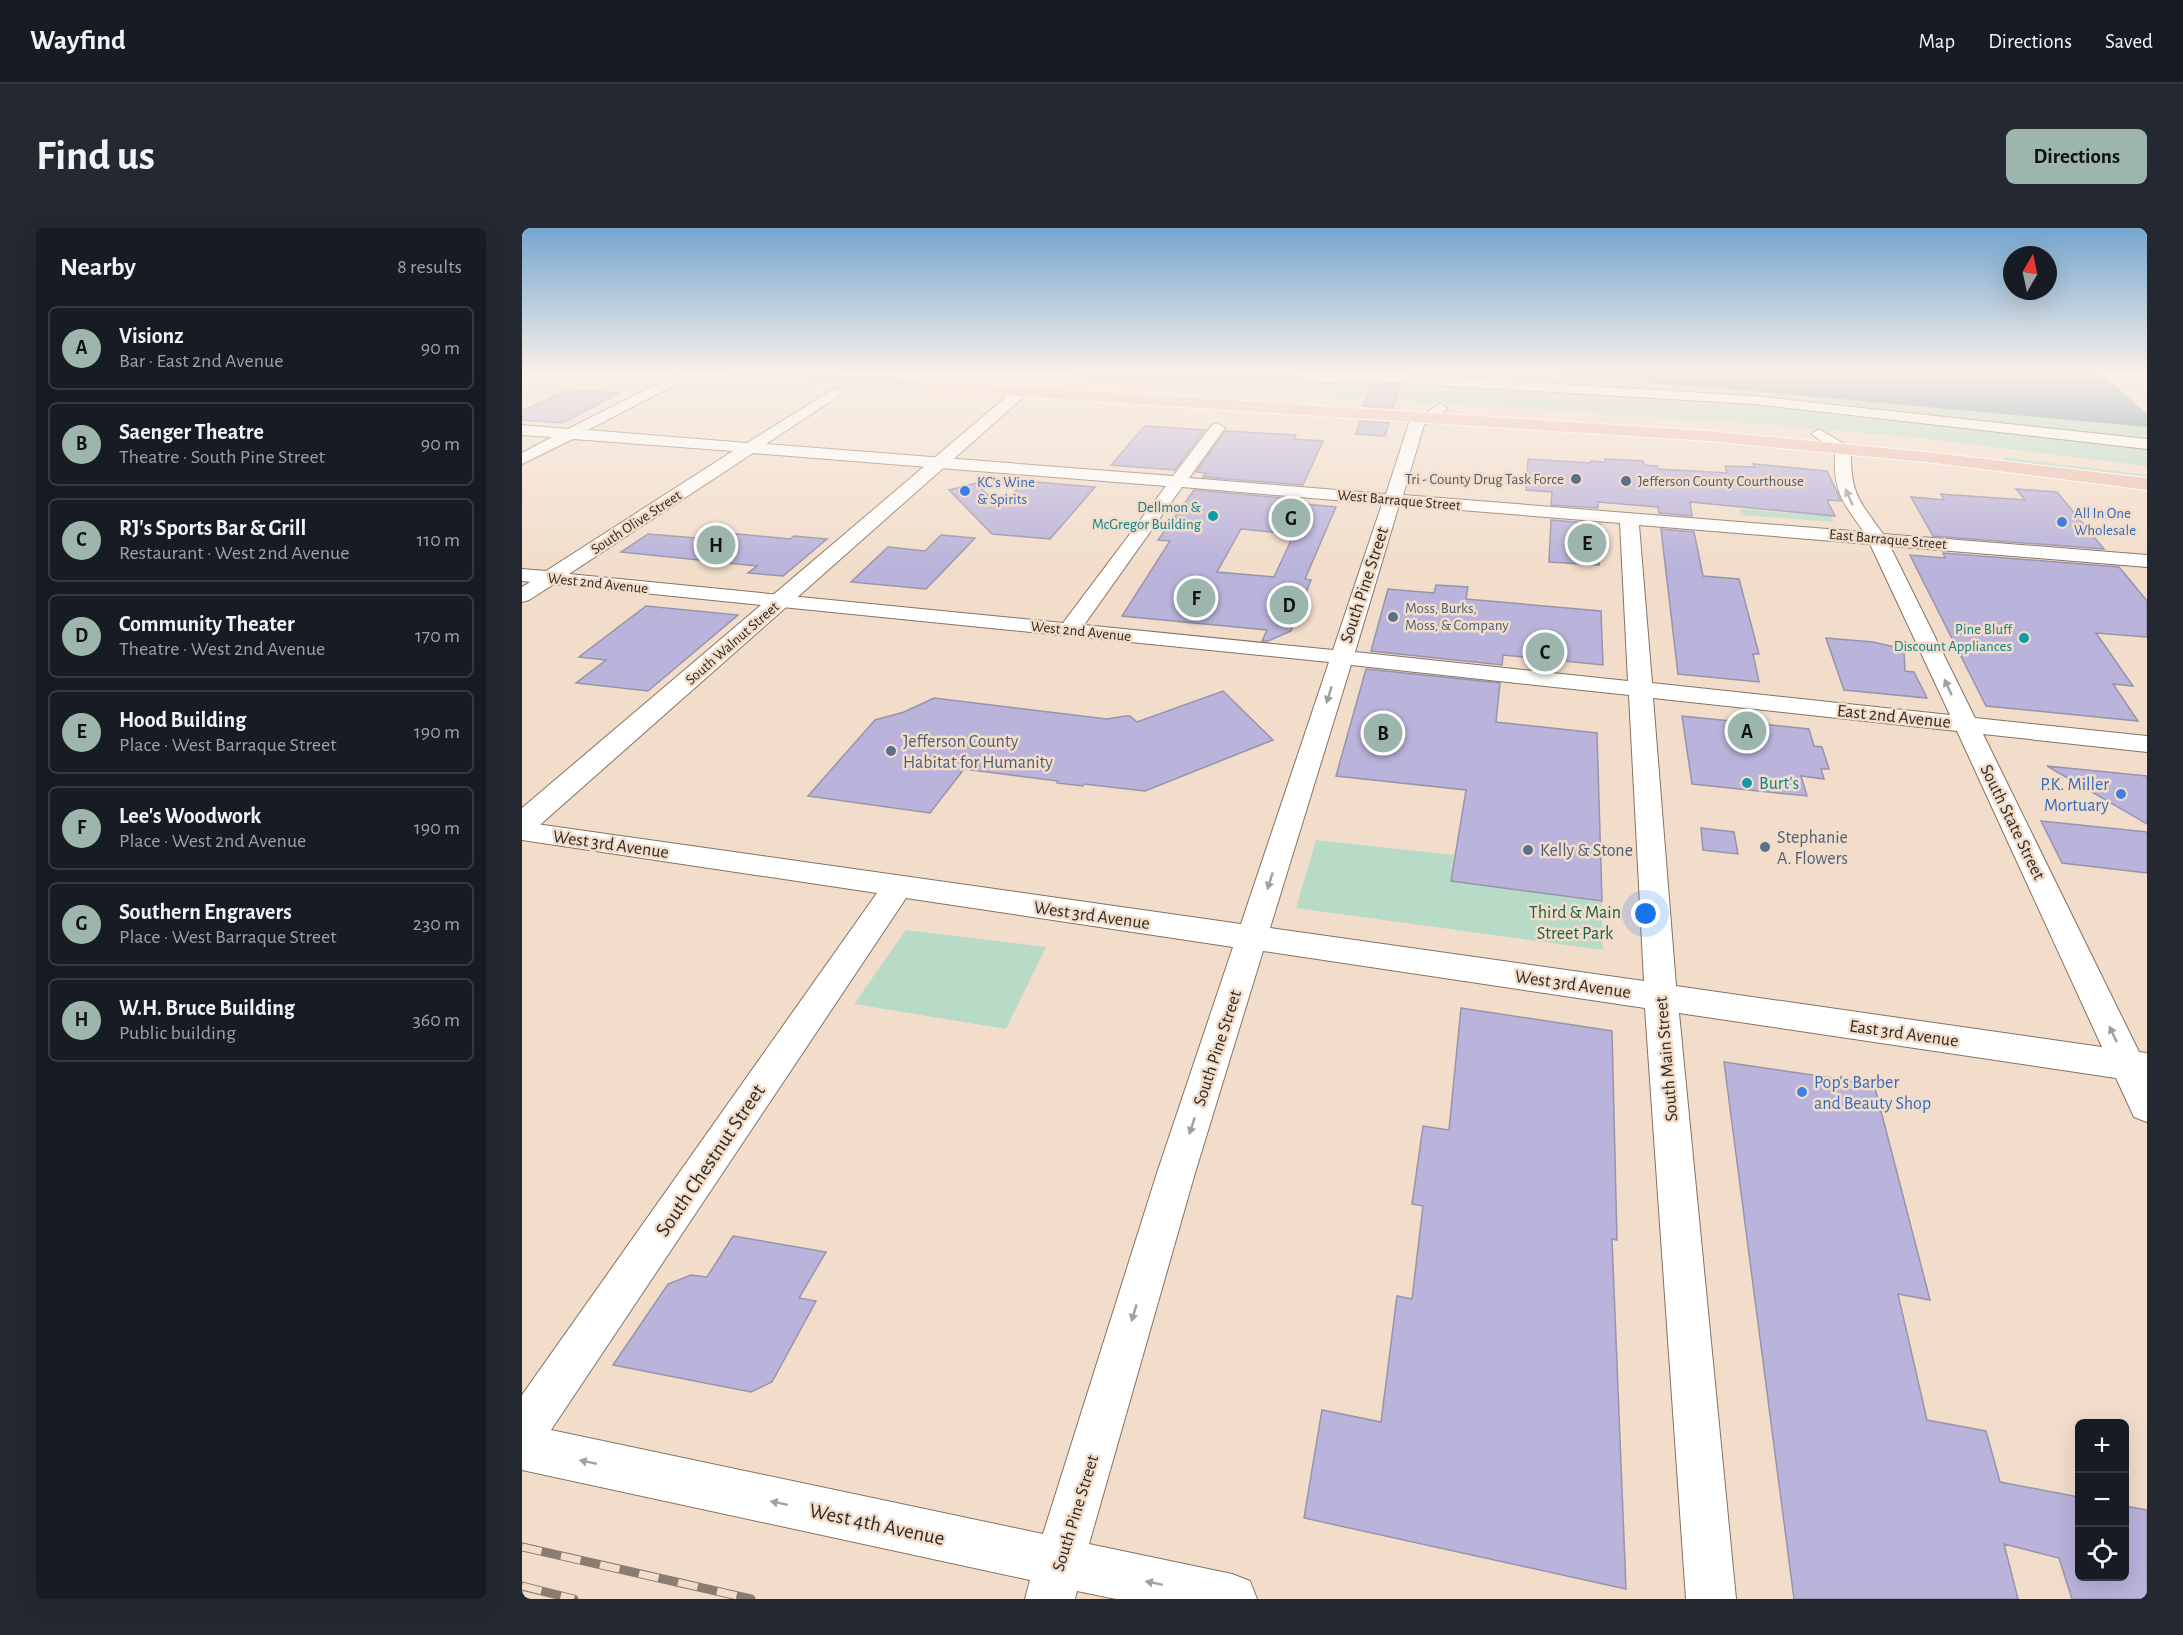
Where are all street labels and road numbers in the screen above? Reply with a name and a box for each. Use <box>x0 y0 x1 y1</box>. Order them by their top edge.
street label: South Olive Street <box>588 488 684 557</box>
street label: West Barraque Street <box>1337 488 1461 513</box>
street label: South Pine Street <box>1338 525 1392 646</box>
street label: East Barraque Street <box>1829 527 1948 552</box>
street label: West 2nd Avenue <box>547 571 649 596</box>
street label: South Walnut Street <box>683 599 782 688</box>
street label: West 2nd Avenue <box>1030 619 1132 644</box>
street label: East 2nd Avenue <box>1836 702 1952 732</box>
street label: South State Street <box>1976 762 2048 883</box>
street label: West 3rd Avenue <box>552 828 670 862</box>
street label: West 3rd Avenue <box>1033 899 1151 933</box>
street label: West 3rd Avenue <box>1514 968 1632 1002</box>
street label: South Pine Street <box>1191 988 1245 1109</box>
street label: South Main Street <box>1653 995 1681 1122</box>
street label: East 3rd Avenue <box>1848 1017 1960 1051</box>
street label: South Chestnut Street <box>652 1080 769 1240</box>
street label: South Pine Street <box>1050 1453 1102 1574</box>
street label: West 4th Avenue <box>807 1500 946 1549</box>

